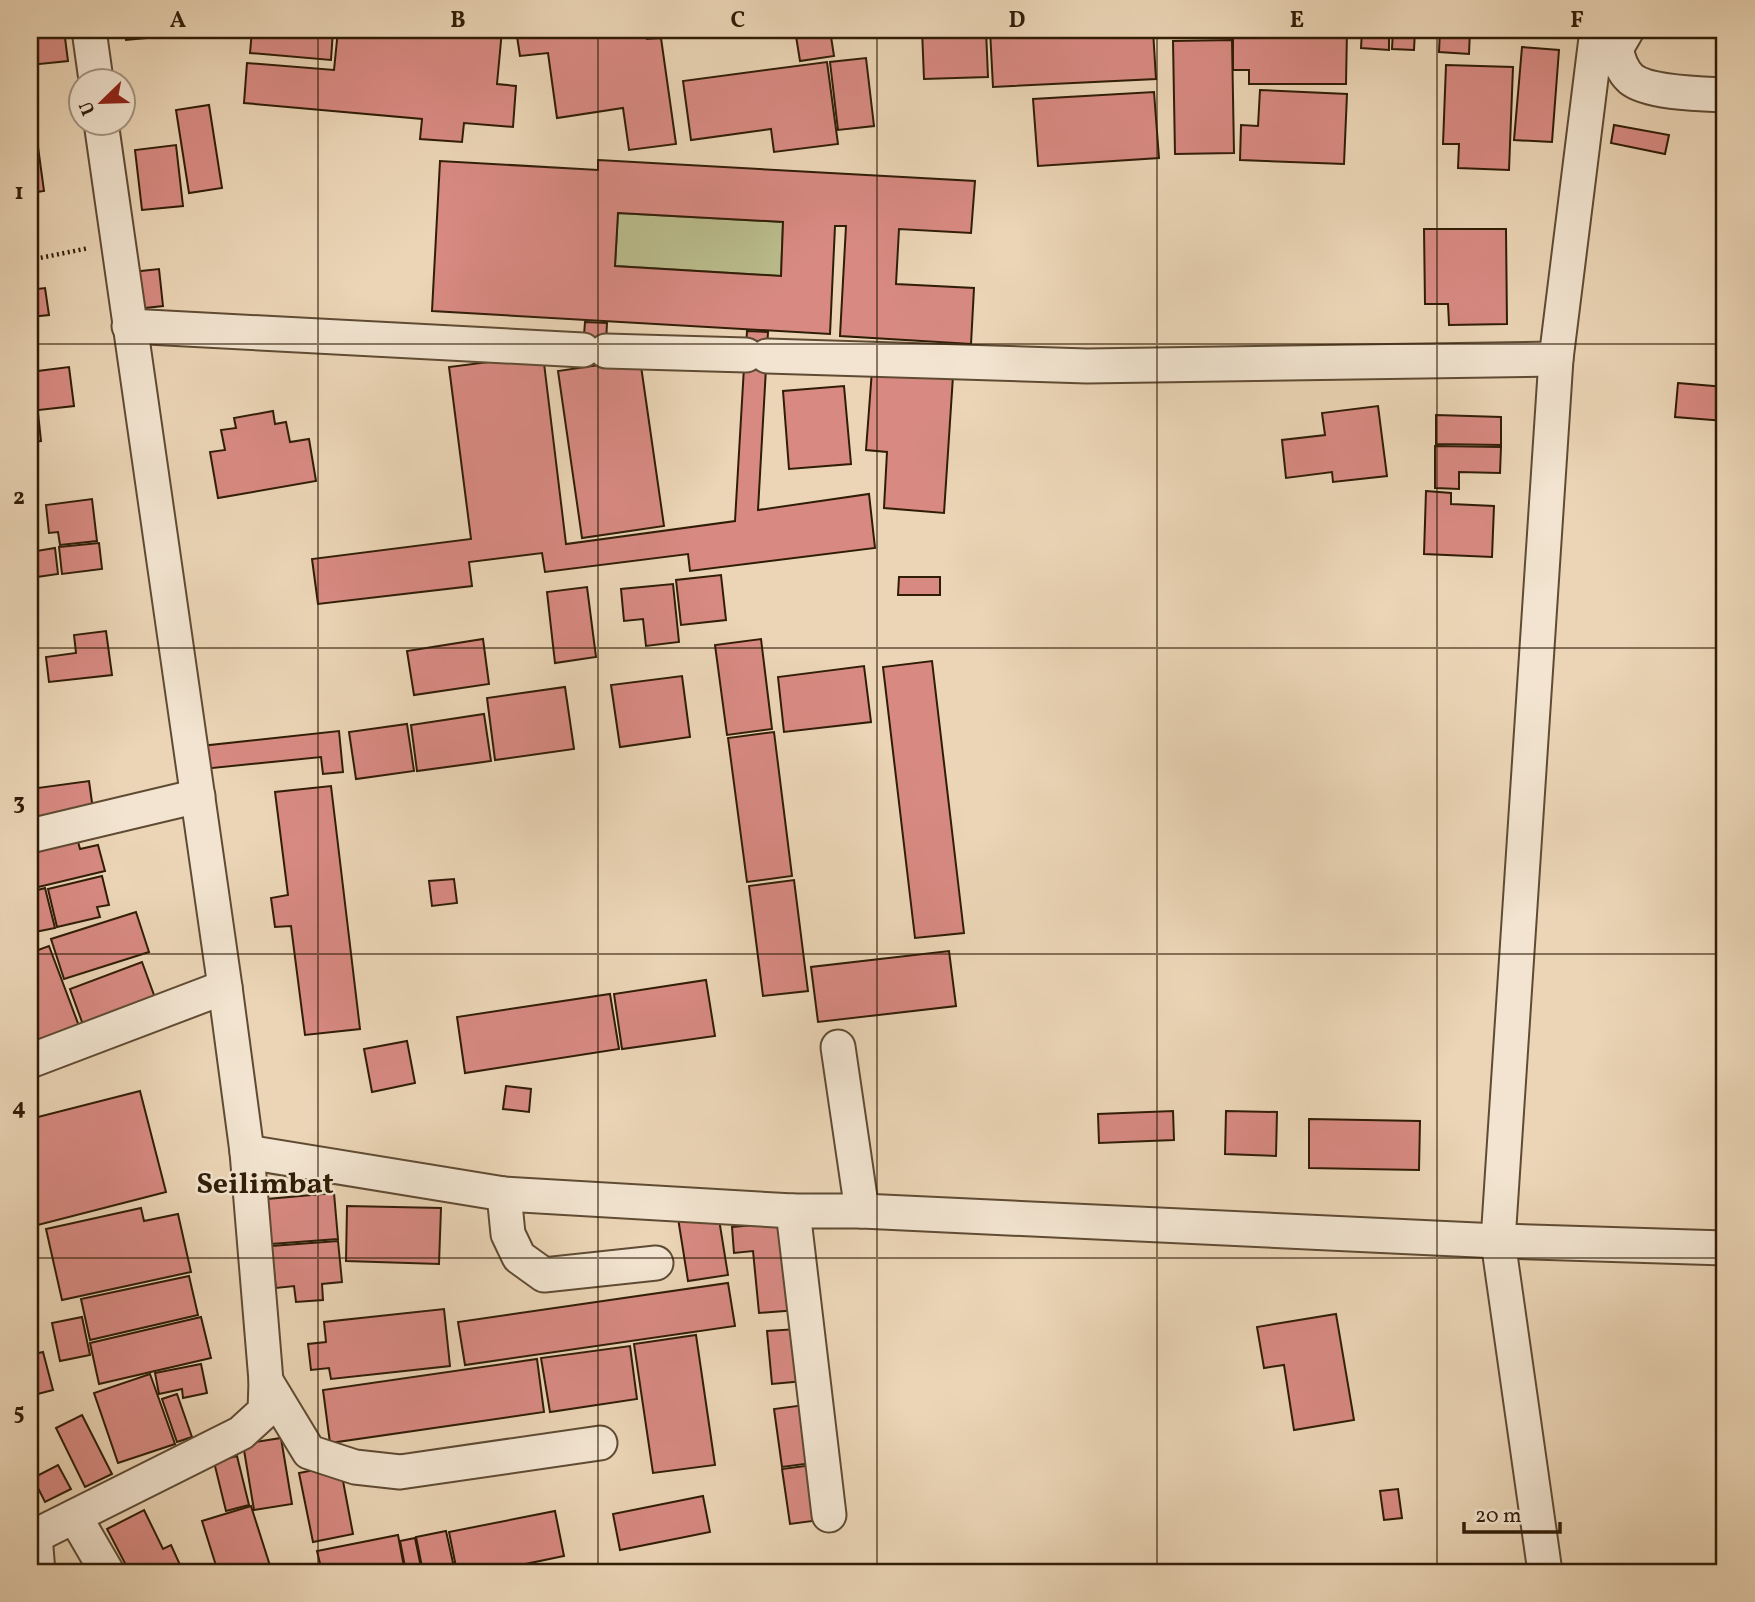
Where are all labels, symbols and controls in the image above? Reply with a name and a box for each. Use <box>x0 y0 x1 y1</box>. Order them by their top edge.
text: A <box>170 5 186 37</box>
text: B <box>450 5 466 37</box>
text: C <box>731 5 745 37</box>
text: D <box>1009 5 1026 37</box>
text: E <box>1290 5 1304 37</box>
text: F <box>1570 5 1584 37</box>
north arrow <box>66 66 136 136</box>
text: U <box>74 97 103 119</box>
text: 1 <box>14 177 24 209</box>
text: 2 <box>13 482 25 514</box>
text: 3 <box>13 787 25 819</box>
text: 4 <box>12 1092 26 1124</box>
district label: Seilimbat <box>196 1164 334 1206</box>
text: 5 <box>13 1397 25 1429</box>
scale bar <box>1464 1490 1561 1534</box>
text: 20 m <box>1475 1502 1521 1531</box>

